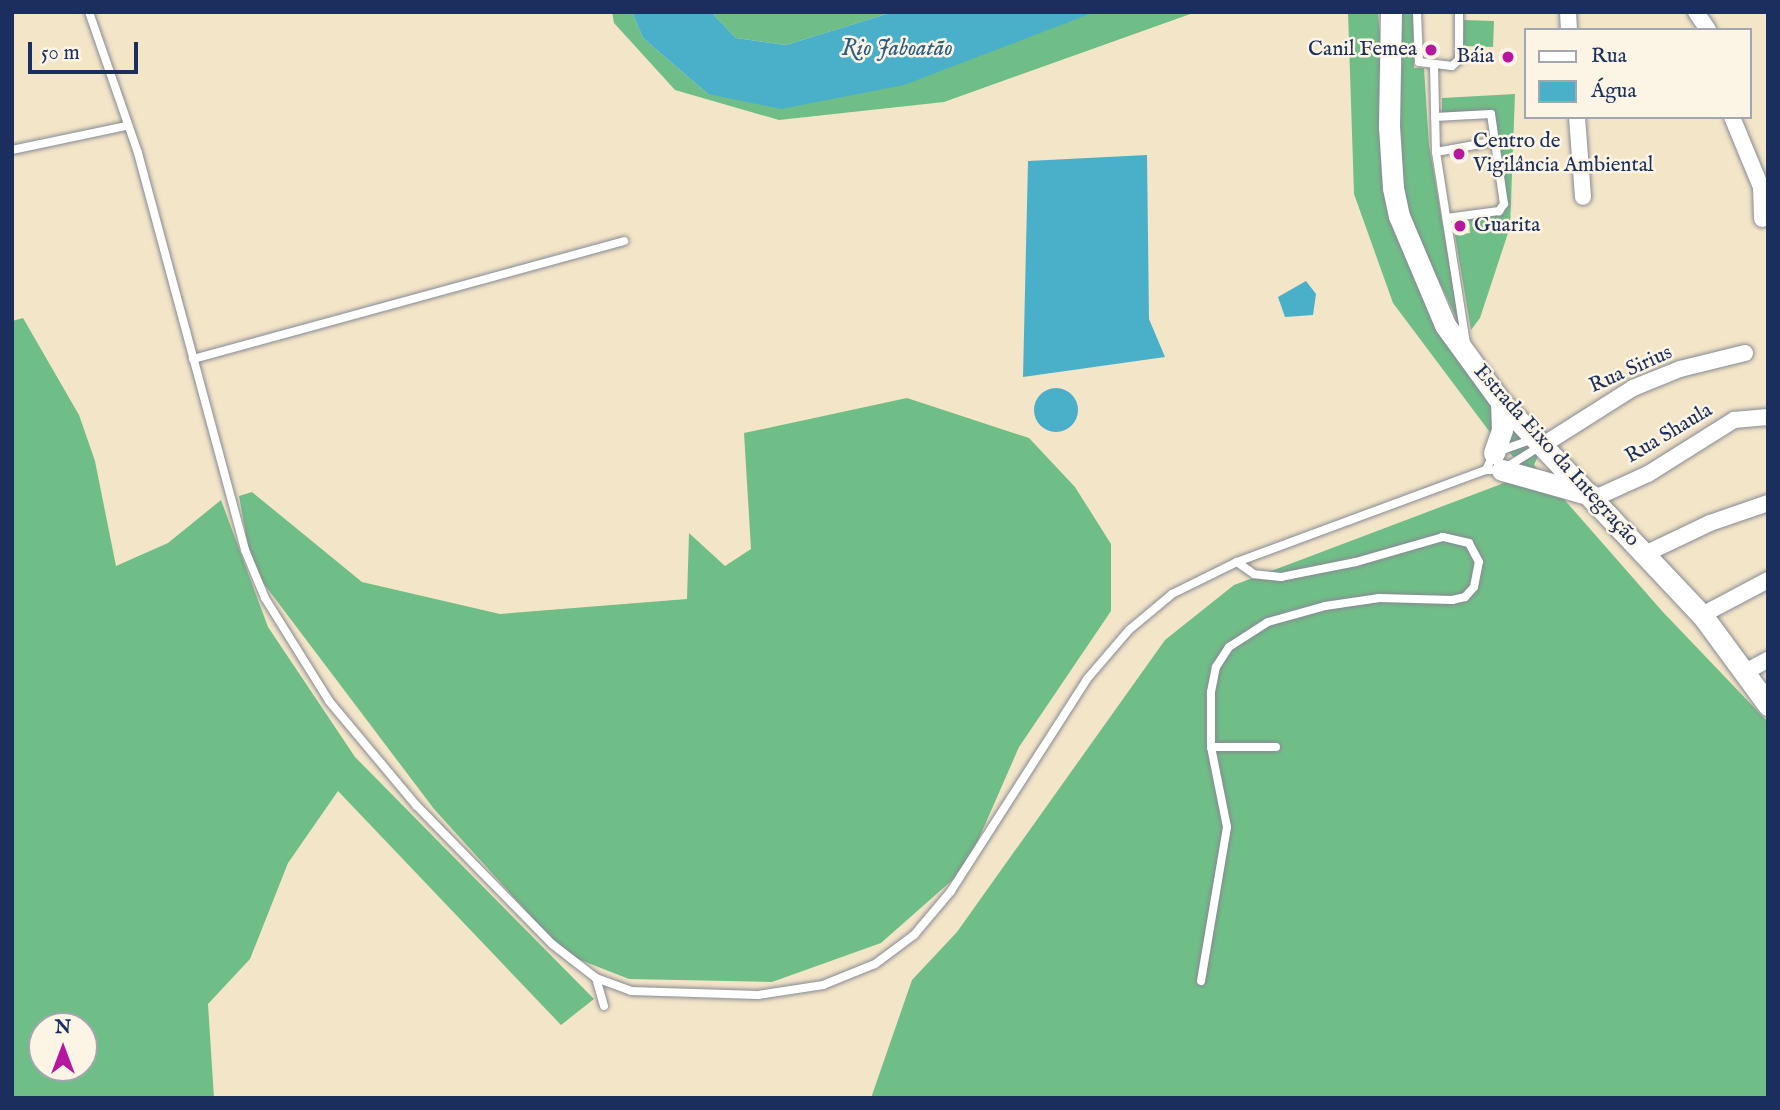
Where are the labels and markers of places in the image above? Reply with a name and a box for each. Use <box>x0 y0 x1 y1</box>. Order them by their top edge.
place label: Canil Femea <box>1308 37 1417 63</box>
marker: Canil Femea <box>1423 42 1439 58</box>
place label: Báia <box>1456 44 1494 70</box>
marker: Báia <box>1500 49 1516 65</box>
place label: Centro de Vigilância Ambiental <box>1473 129 1653 179</box>
marker: Centro de Vigilância Ambiental <box>1451 146 1467 162</box>
place label: Guarita <box>1474 213 1540 239</box>
marker: Guarita <box>1452 218 1468 234</box>

